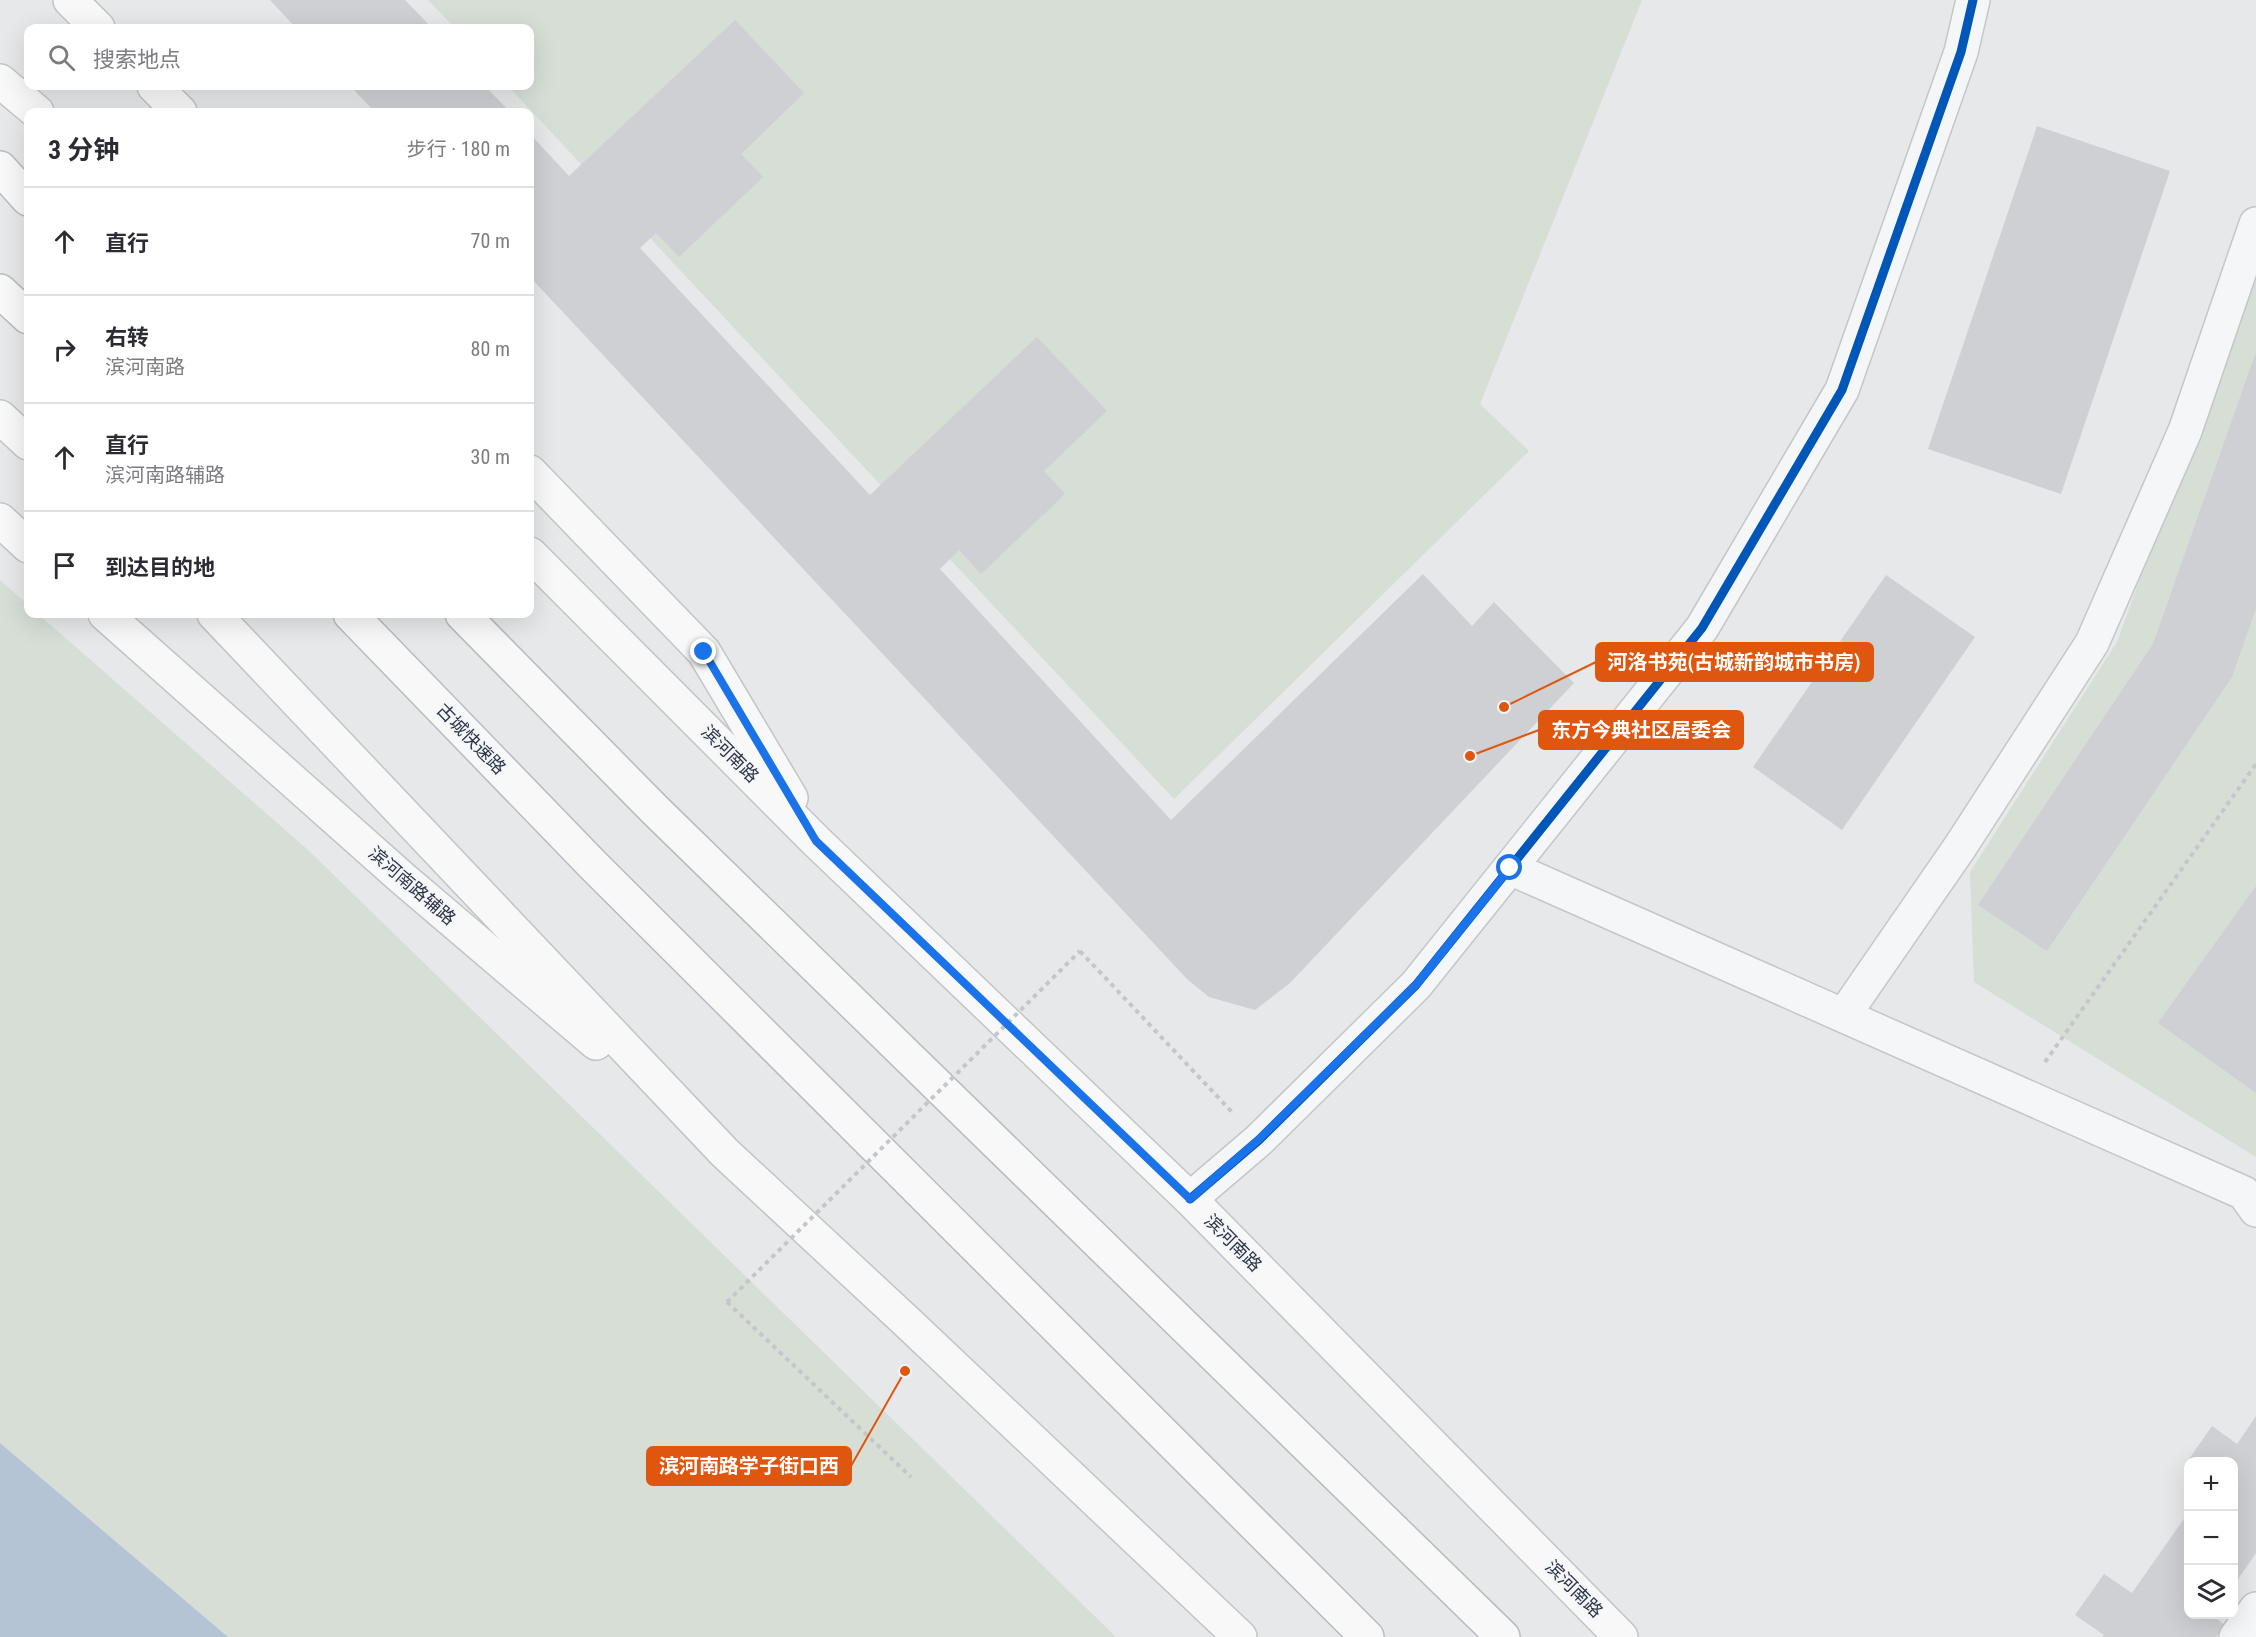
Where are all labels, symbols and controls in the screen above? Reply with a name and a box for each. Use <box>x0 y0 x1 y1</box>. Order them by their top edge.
search box <box>24 24 534 90</box>
icon: search <box>45 41 78 74</box>
text: 搜索地点 <box>93 47 181 72</box>
text: 3 分钟 <box>48 135 119 165</box>
text: 步行 · 180 m <box>407 137 510 161</box>
icon: ahead <box>48 225 81 258</box>
text: 70 m <box>471 229 510 253</box>
text: 直行 <box>105 231 149 256</box>
text: 右转 <box>105 325 149 350</box>
icon: right <box>48 333 81 366</box>
text: 80 m <box>471 337 510 361</box>
text: 滨河南路 <box>105 355 185 379</box>
text: 直行 <box>105 433 149 458</box>
icon: ahead <box>48 441 81 474</box>
text: 30 m <box>471 445 510 469</box>
text: 滨河南路辅路 <box>105 463 225 487</box>
icon: arrive <box>48 549 81 582</box>
text: 到达目的地 <box>105 555 215 580</box>
route end <box>690 638 716 664</box>
callout: 河洛书苑(古城新韵城市书房) <box>1596 643 1873 681</box>
text: 河洛书苑(古城新韵城市书房) <box>1608 650 1860 674</box>
street label: 古城快速路 <box>433 699 510 778</box>
callout: 东方今典社区居委会 <box>1539 711 1743 749</box>
text: 东方今典社区居委会 <box>1551 718 1731 742</box>
street label: 滨河南路 <box>697 721 763 787</box>
street label: 滨河南路辅路 <box>365 842 460 929</box>
route start <box>1496 854 1522 880</box>
street label: 滨河南路 <box>1200 1210 1266 1276</box>
callout: 滨河南路学子街口西 <box>647 1447 851 1485</box>
text: 滨河南路学子街口西 <box>659 1454 839 1478</box>
map controls <box>2184 1457 2238 1619</box>
button: + <box>2184 1457 2238 1511</box>
button: − <box>2184 1511 2238 1565</box>
street label: 滨河南路 <box>1541 1556 1607 1622</box>
button: layers <box>2184 1565 2238 1619</box>

